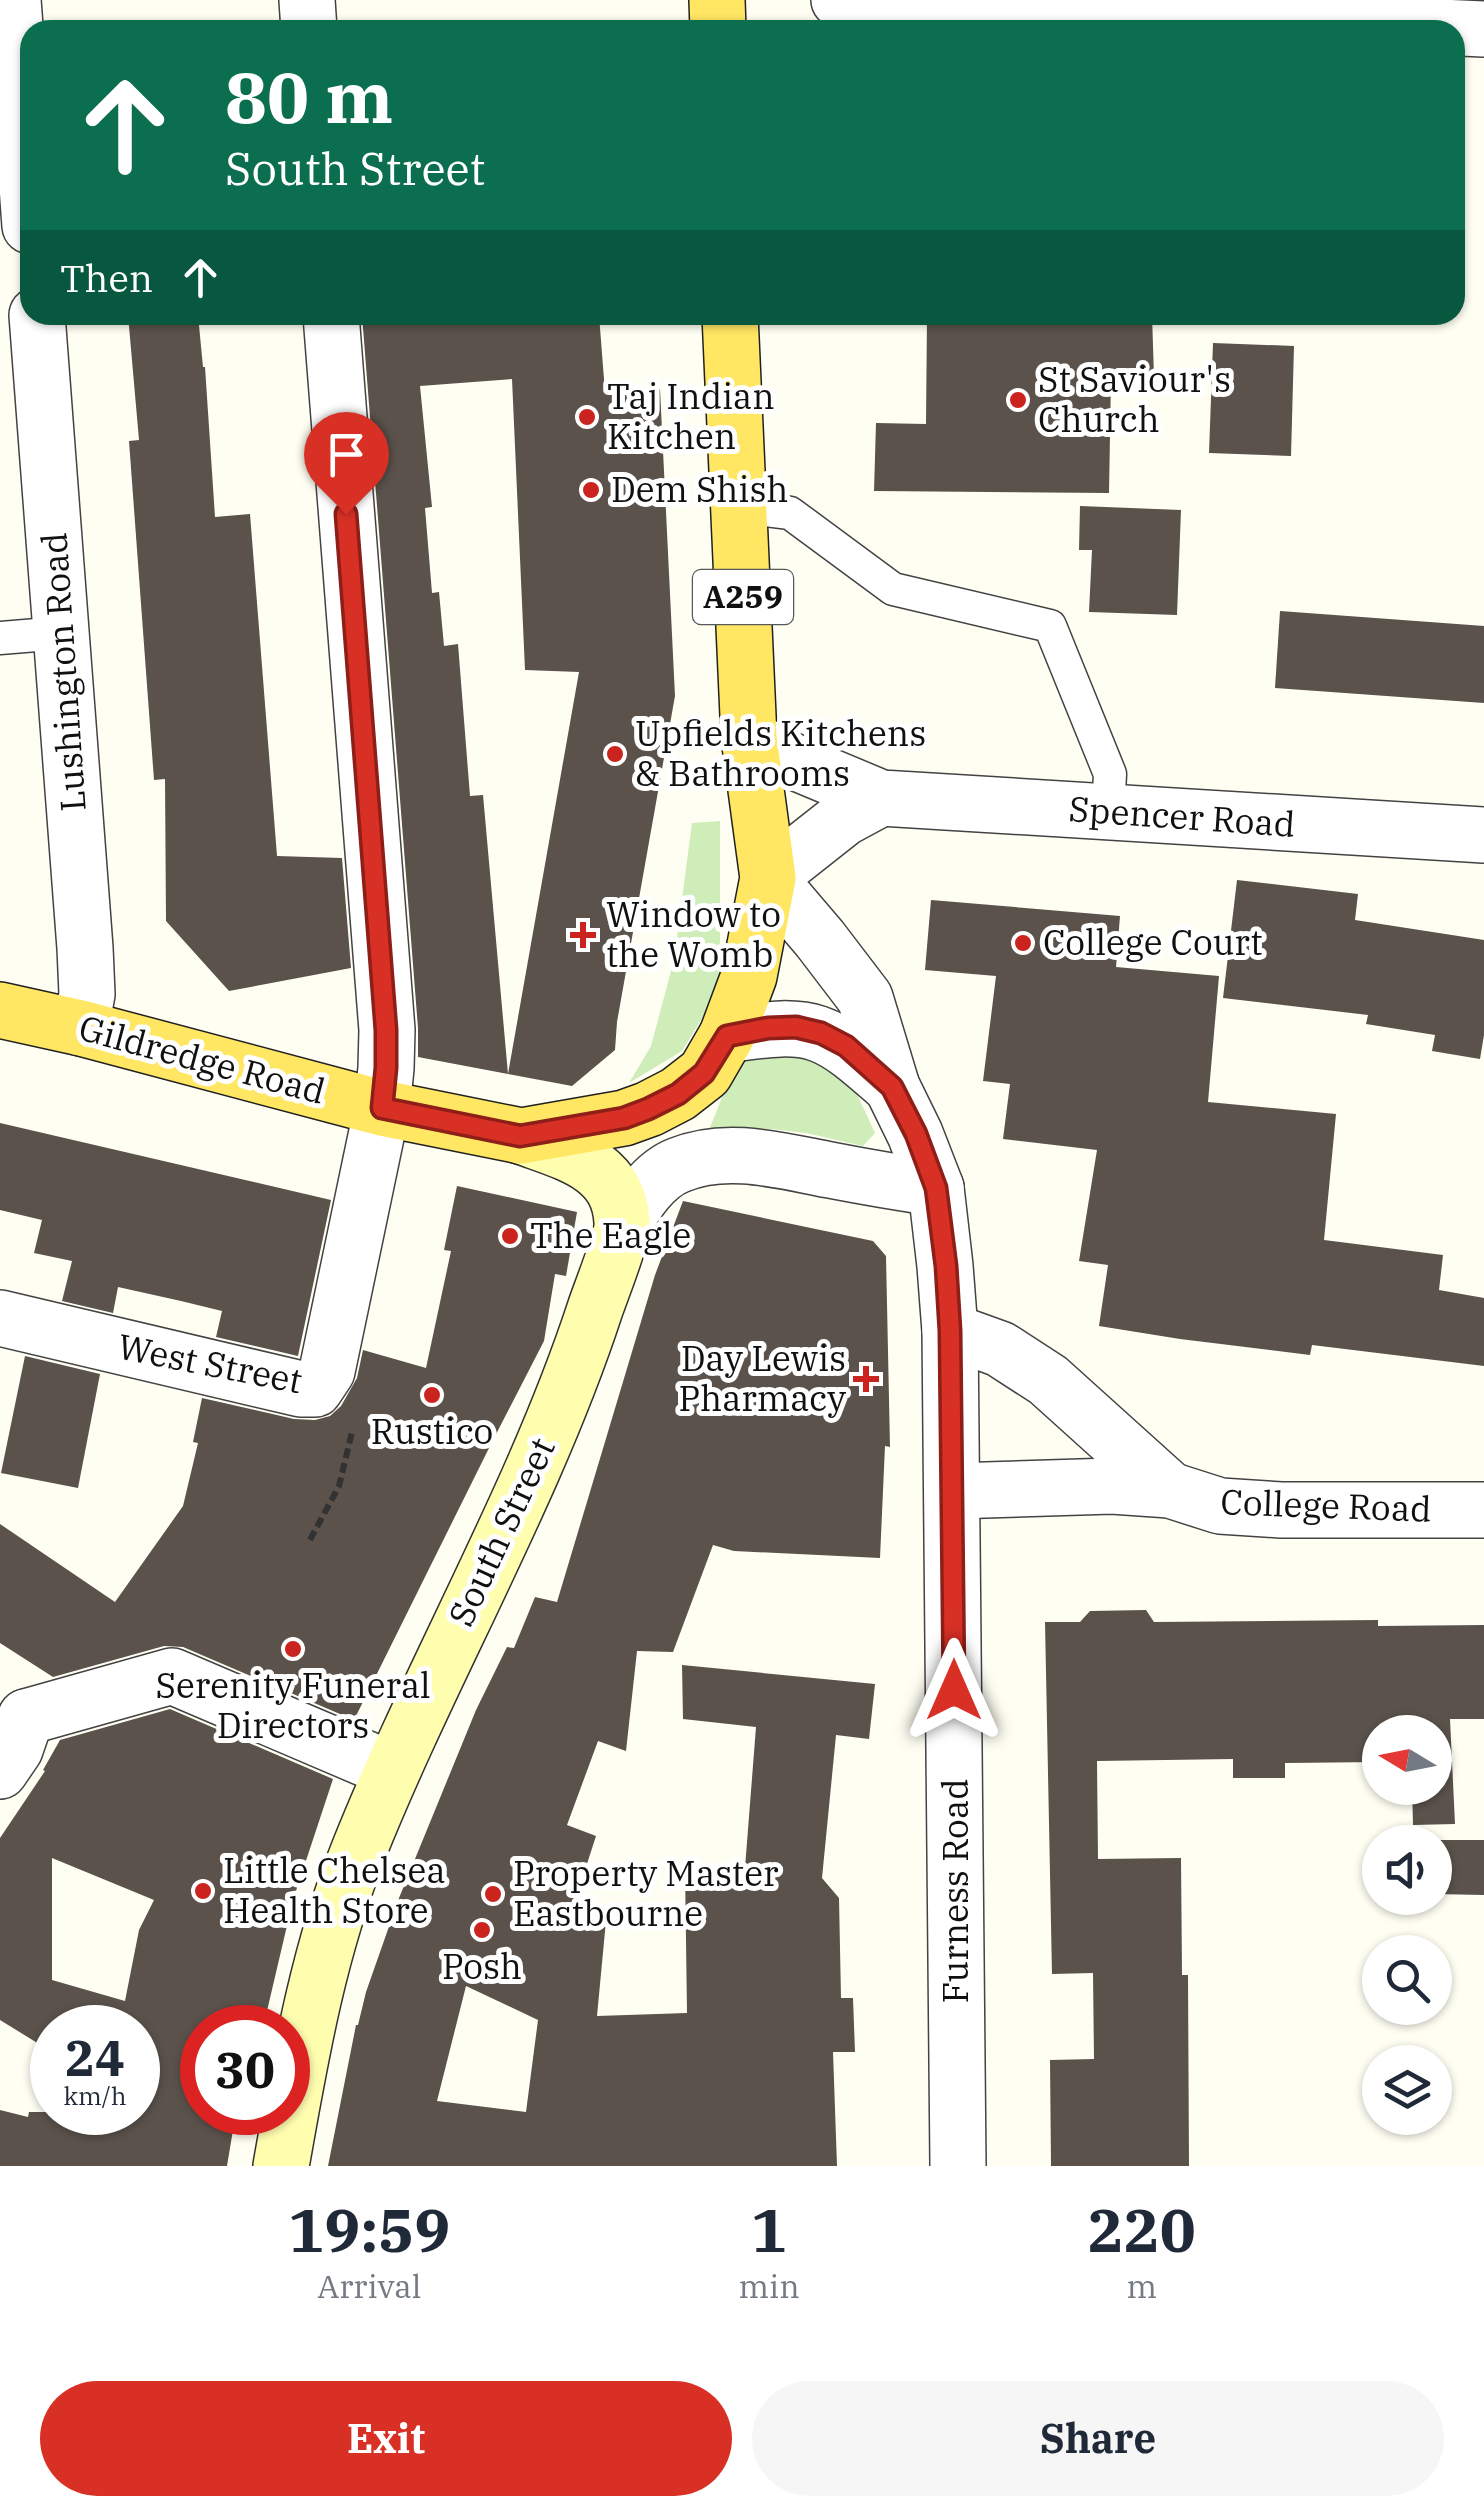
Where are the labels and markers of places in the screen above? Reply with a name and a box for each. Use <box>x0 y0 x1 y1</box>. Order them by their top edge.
place label: St Saviour's Church <box>1038 356 1231 442</box>
place label: Taj Indian Kitchen <box>607 373 775 459</box>
marker: St Saviour's Church <box>1007 389 1029 411</box>
marker: Taj Indian Kitchen <box>576 406 598 428</box>
pin <box>304 412 389 515</box>
place label: Dem Shish <box>611 466 788 512</box>
marker: Dem Shish <box>580 479 602 501</box>
place label: Upfields Kitchens & Bathrooms <box>635 710 926 796</box>
marker: Upfields Kitchens & Bathrooms <box>604 743 626 765</box>
place label: Window to the Womb <box>606 891 781 977</box>
place label: College Court <box>1043 919 1263 965</box>
marker: Window to the Womb <box>570 922 596 948</box>
marker: College Court <box>1012 932 1034 954</box>
place label: The Eagle <box>530 1212 691 1258</box>
marker: The Eagle <box>499 1225 521 1247</box>
place label: Day Lewis Pharmacy <box>678 1335 846 1421</box>
marker: Day Lewis Pharmacy <box>855 1368 877 1390</box>
marker: Rustico <box>421 1384 443 1406</box>
place label: Rustico <box>371 1408 493 1454</box>
marker: Serenity Funeral Directors <box>282 1638 304 1660</box>
place label: Serenity Funeral Directors <box>155 1662 431 1748</box>
place label: Little Chelsea Health Store <box>223 1847 446 1933</box>
place label: Property Master Eastbourne <box>513 1850 779 1936</box>
marker: Little Chelsea Health Store <box>192 1880 214 1902</box>
marker: Property Master Eastbourne <box>482 1883 504 1905</box>
marker: Posh <box>471 1919 493 1941</box>
place label: Posh <box>442 1943 522 1989</box>

